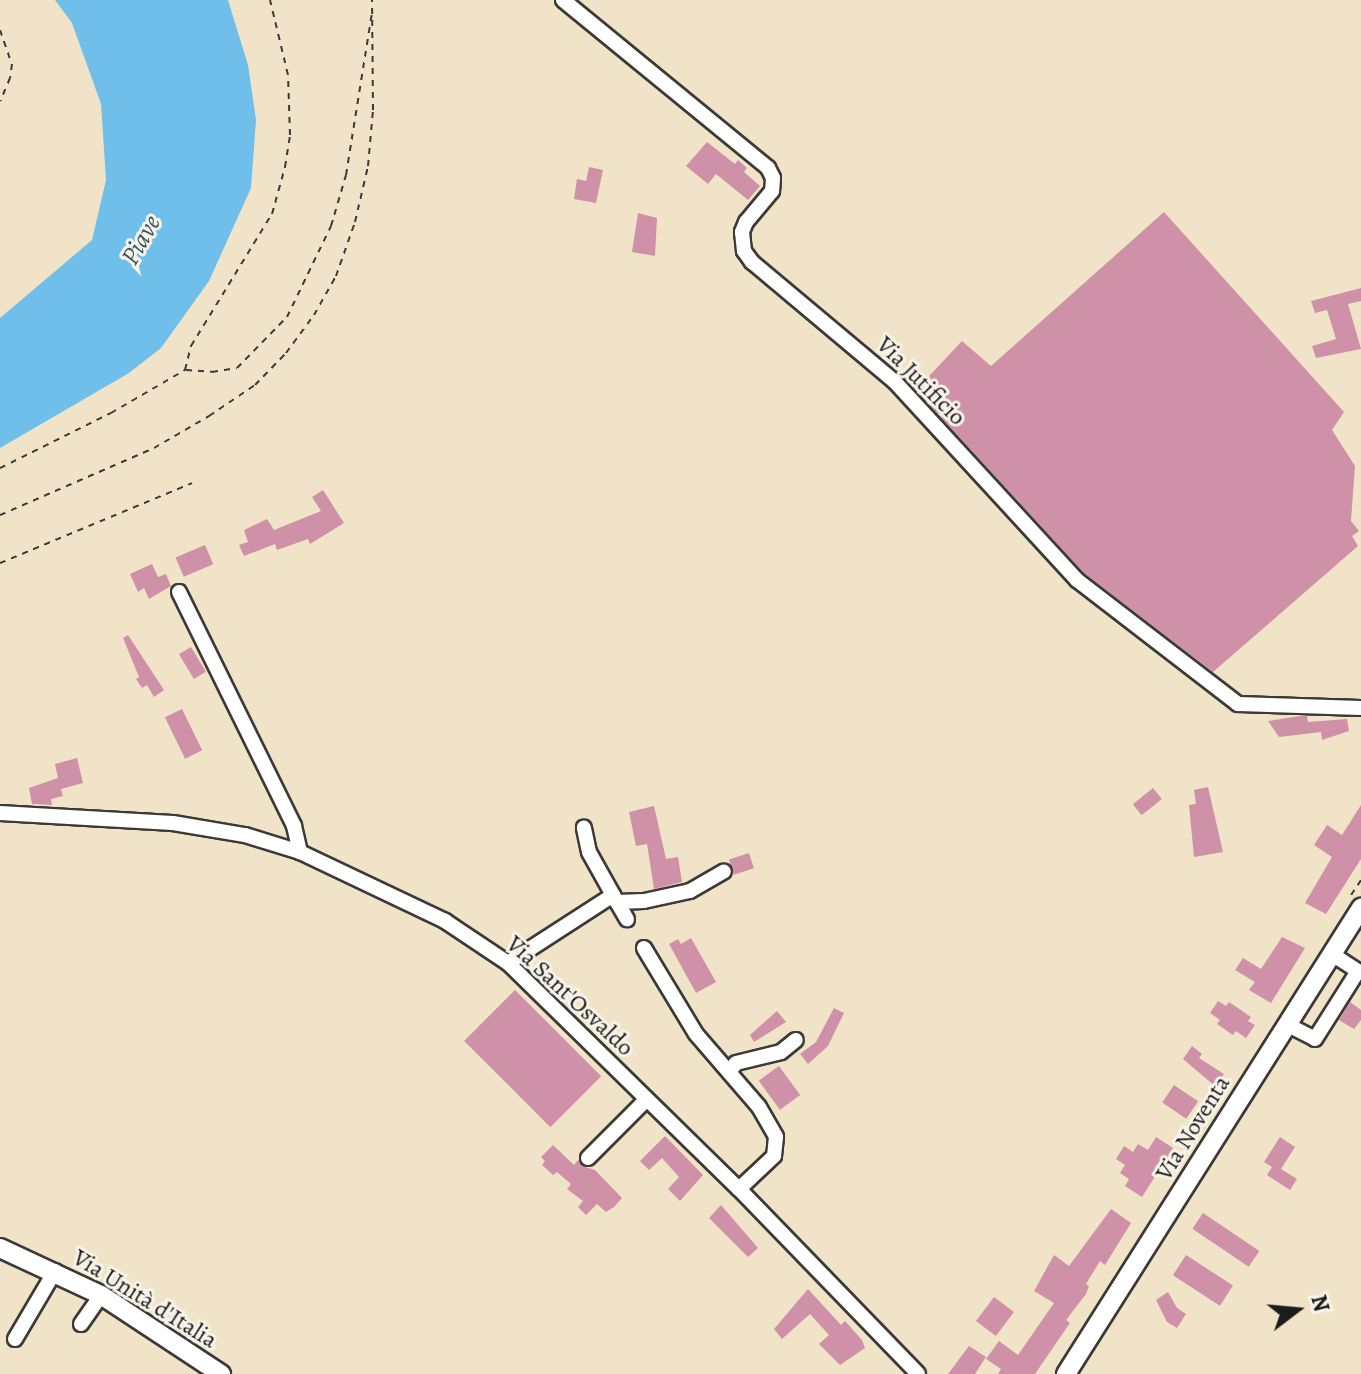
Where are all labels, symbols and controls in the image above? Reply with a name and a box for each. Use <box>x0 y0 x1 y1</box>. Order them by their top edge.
water label: Piave <box>114 210 168 270</box>
street label: Via Jutificio <box>870 330 972 432</box>
street label: Via Sant'Osvaldo <box>500 930 640 1062</box>
street label: Via Noventa <box>1150 1070 1236 1186</box>
street label: Via Unità d'Italia <box>68 1243 222 1355</box>
north arrow <box>1257 1270 1337 1350</box>
text: N <box>1303 1292 1337 1315</box>

